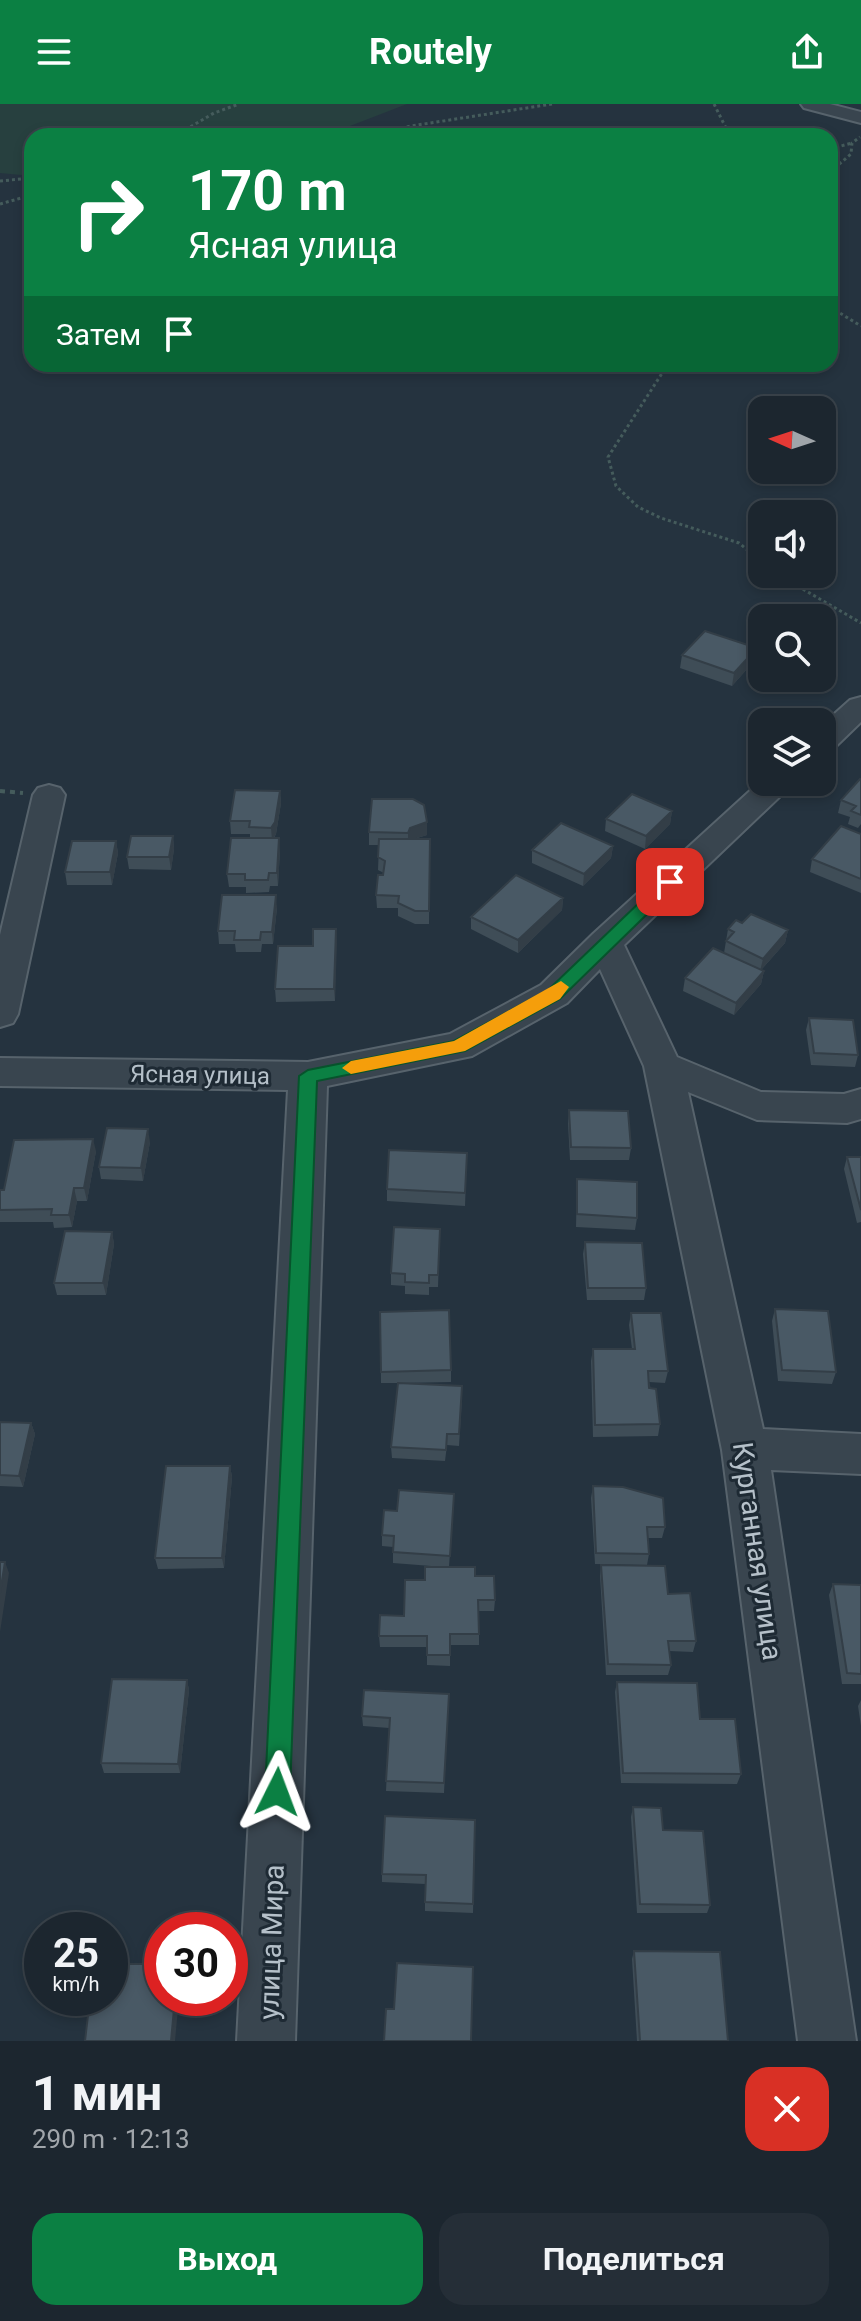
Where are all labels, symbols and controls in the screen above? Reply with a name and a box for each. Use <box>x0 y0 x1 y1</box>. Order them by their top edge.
icon: menu <box>32 30 76 74</box>
icon: share <box>785 30 829 74</box>
text: Routely <box>369 31 492 73</box>
text: 170 m <box>188 158 347 224</box>
icon: right <box>56 160 160 264</box>
text: Ясная улица <box>188 225 398 267</box>
icon: arrive <box>157 312 201 356</box>
text: Затем <box>56 317 141 352</box>
north arrow <box>748 396 836 484</box>
map controls <box>748 396 836 796</box>
button: sound <box>748 500 836 588</box>
button: search <box>748 604 836 692</box>
button: layers <box>748 708 836 796</box>
pin <box>636 848 704 916</box>
icon: arrive <box>648 860 692 904</box>
street label: Ясная улица <box>130 1060 270 1090</box>
street label: Курганная улица <box>726 1440 789 1662</box>
position arrow <box>235 1750 319 1834</box>
street label: улица Мира <box>252 1864 291 2020</box>
speed limit sign: 30 <box>144 1912 248 2016</box>
text: 25 <box>53 1930 99 1977</box>
text: km/h <box>53 1972 99 1996</box>
text: 1 мин <box>32 2065 162 2122</box>
button: close <box>745 2067 829 2151</box>
text: 290 m · 12:13 <box>32 2124 190 2154</box>
button: Выход <box>32 2213 423 2305</box>
button: Поделиться <box>439 2213 829 2305</box>

